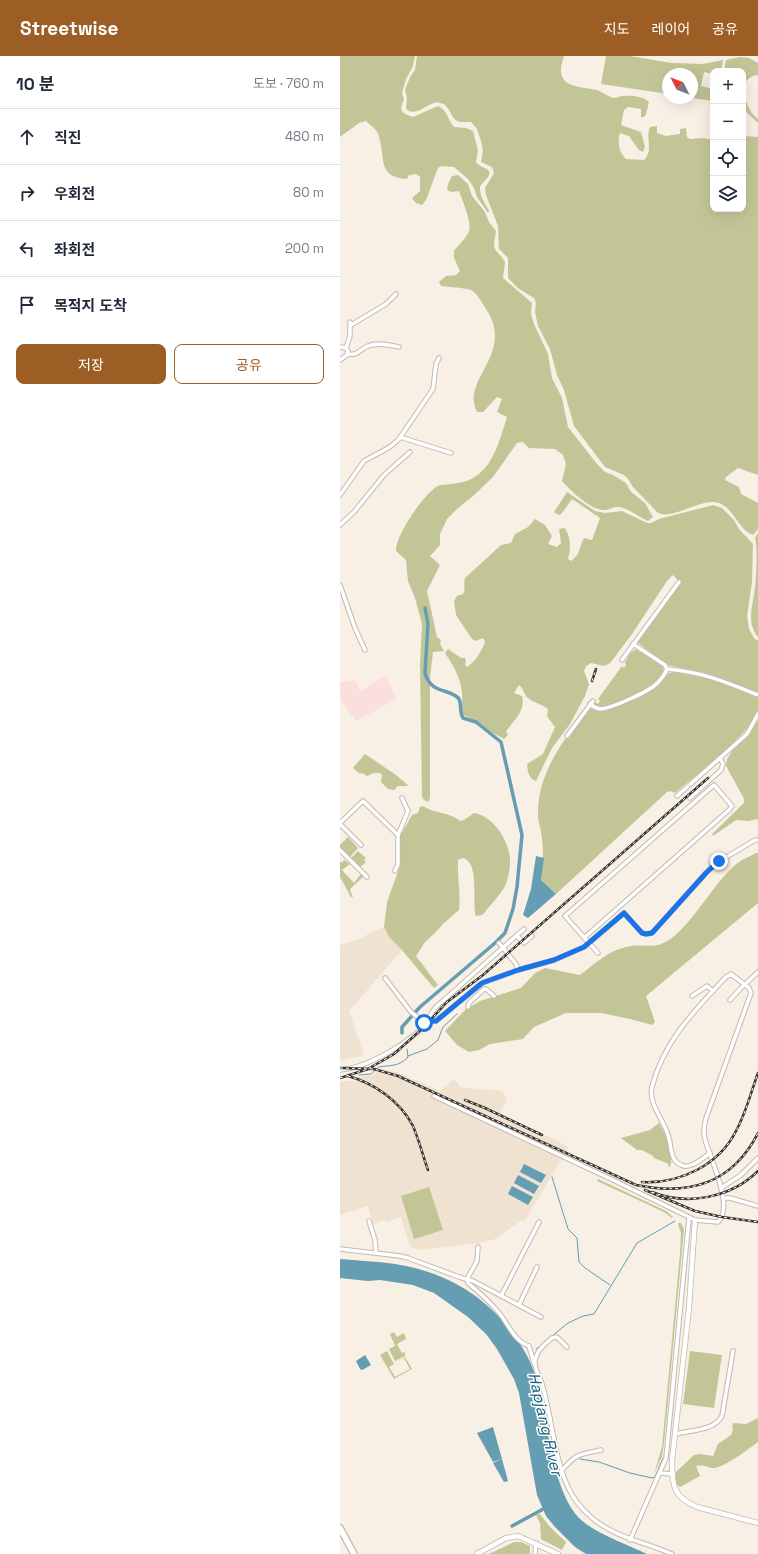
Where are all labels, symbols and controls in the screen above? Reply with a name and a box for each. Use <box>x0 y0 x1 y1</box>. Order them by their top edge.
text: Streetwise <box>20 16 119 41</box>
text: 지도 <box>604 20 630 38</box>
text: 레이어 <box>652 20 690 38</box>
text: 공유 <box>712 20 738 38</box>
north arrow <box>662 68 698 104</box>
map controls <box>710 68 746 212</box>
button: + <box>710 68 746 104</box>
text: 10 분 <box>16 73 55 95</box>
text: 도보 · 760 m <box>253 75 324 92</box>
button: − <box>710 104 746 140</box>
icon: ahead <box>16 126 38 148</box>
text: 직진 <box>54 128 82 147</box>
text: 480 m <box>285 128 324 145</box>
button: locate <box>710 140 746 176</box>
button: layers <box>710 176 746 212</box>
icon: right <box>16 182 38 204</box>
text: 우회전 <box>54 184 95 203</box>
text: 80 m <box>293 184 324 201</box>
icon: left <box>16 238 38 260</box>
text: 좌회전 <box>54 240 95 259</box>
text: 200 m <box>285 240 324 257</box>
icon: arrive <box>16 294 38 316</box>
text: 목적지 도착 <box>54 296 127 315</box>
button: 저장 <box>16 344 166 384</box>
button: 공유 <box>174 344 324 384</box>
route end <box>710 852 728 870</box>
route start <box>415 1014 433 1032</box>
water label: Hapjang River <box>523 1371 568 1480</box>

